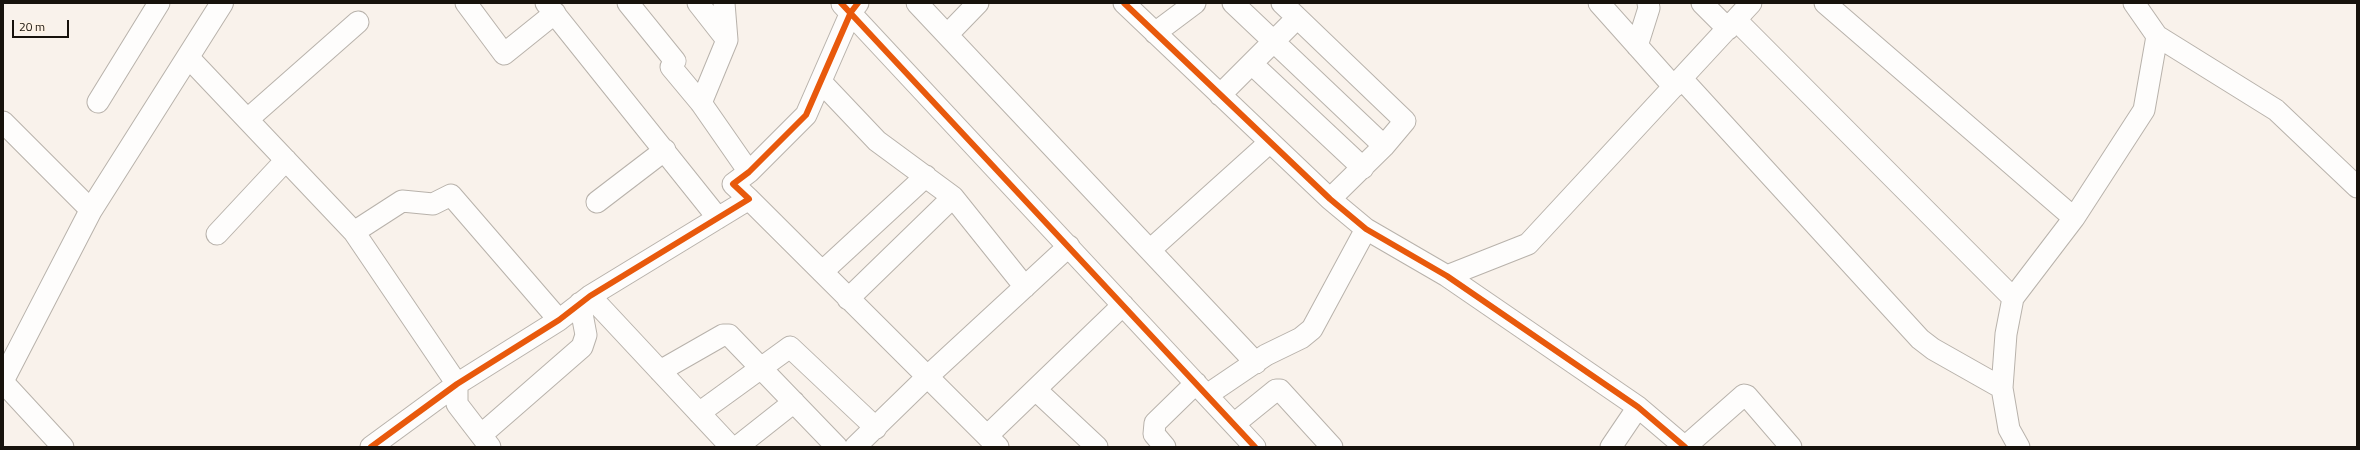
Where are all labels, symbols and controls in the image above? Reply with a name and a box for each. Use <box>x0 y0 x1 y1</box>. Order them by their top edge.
scale bar <box>14 12 71 38</box>
text: 20 m <box>19 17 45 36</box>

